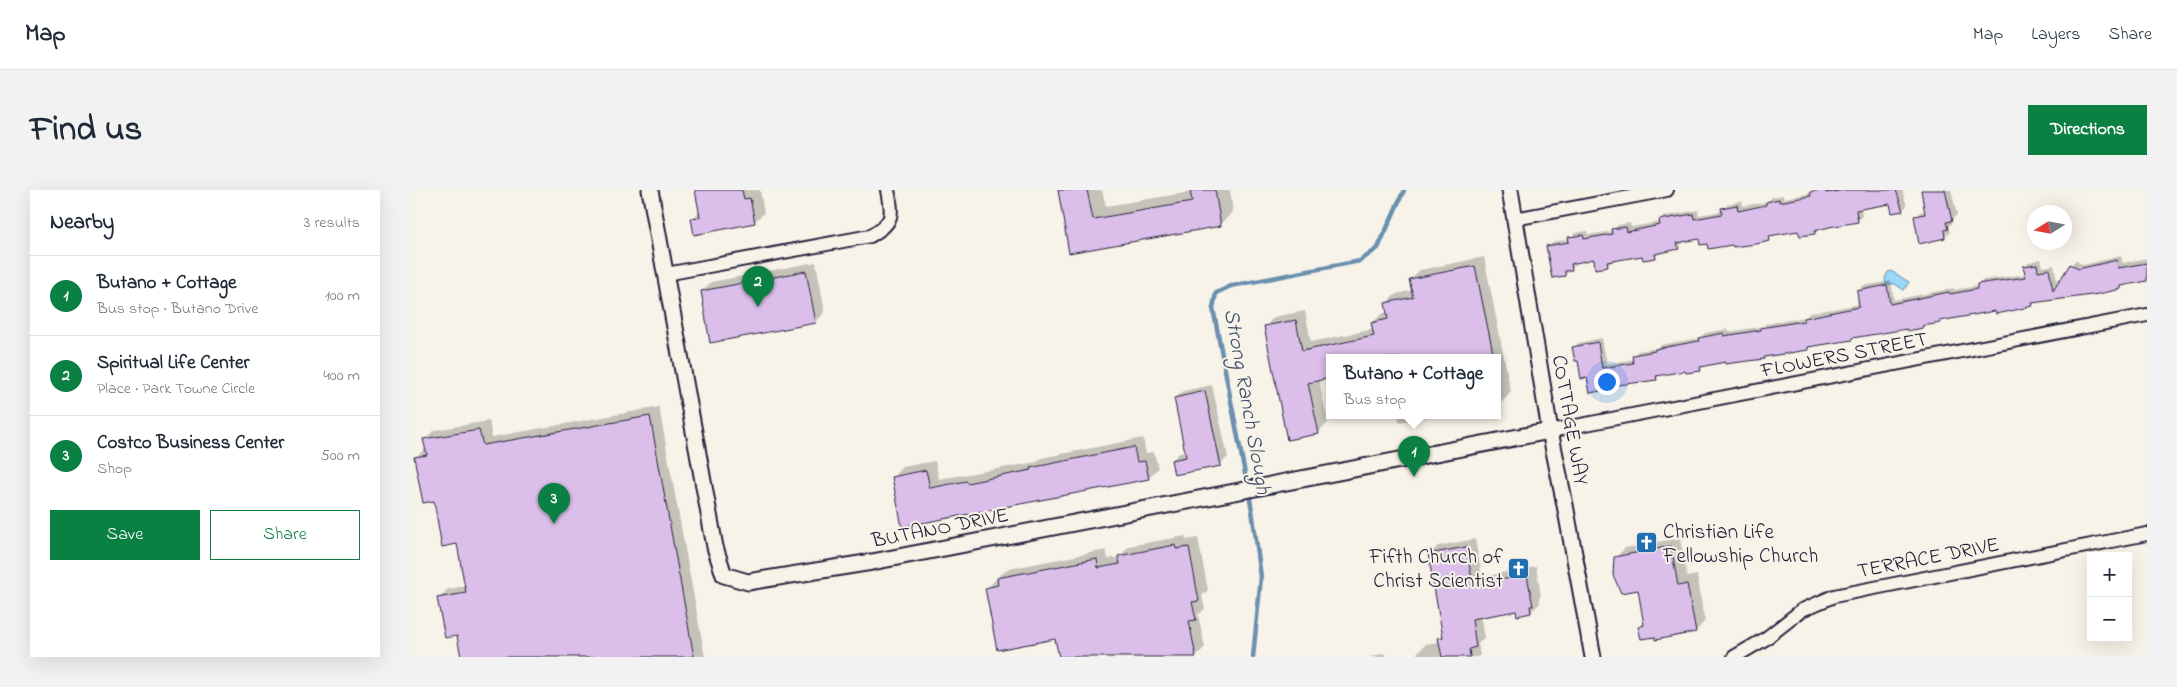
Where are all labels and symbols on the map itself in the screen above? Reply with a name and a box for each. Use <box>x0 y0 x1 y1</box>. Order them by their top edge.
north arrow <box>2027 205 2072 250</box>
pin: 2 <box>742 266 774 307</box>
water label: Strong Ranch Slough <box>1214 306 1278 497</box>
street label: FLOWERS STREET <box>1758 325 1930 387</box>
street label: COTTAGE WAY <box>1543 353 1595 488</box>
your location <box>1594 369 1620 395</box>
pin: 1 <box>1398 436 1430 477</box>
pin: 3 <box>538 483 570 524</box>
street label: BUTANO DRIVE <box>868 501 1011 557</box>
place label: Christian Life Fellowship Church <box>1662 518 1818 572</box>
church icon: Christian Life Fellowship Church <box>1635 531 1659 555</box>
street label: TERRACE DRIVE <box>1855 531 2002 587</box>
place label: Fifth Church of Christ Scientist <box>1368 543 1503 597</box>
church icon: Fifth Church of Christ Scientist <box>1507 556 1531 580</box>

